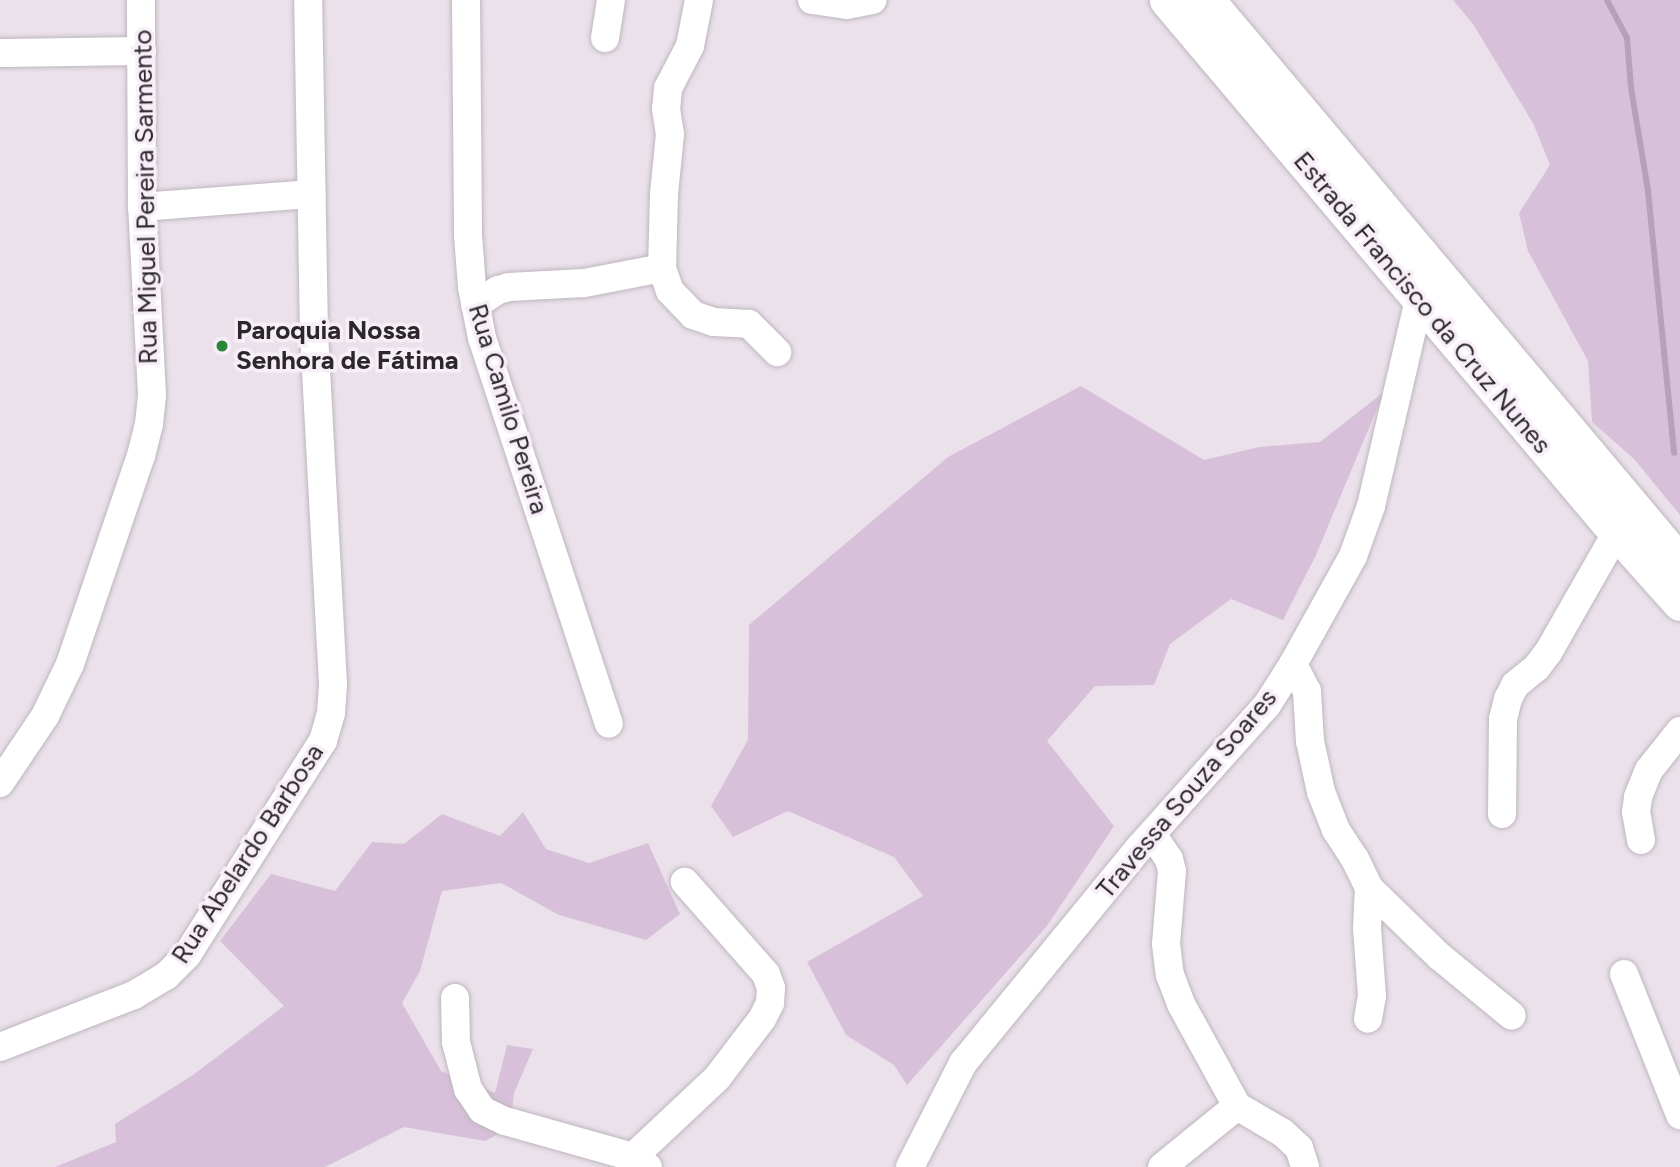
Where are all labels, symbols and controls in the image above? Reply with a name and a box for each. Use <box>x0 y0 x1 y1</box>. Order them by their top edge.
street label: Rua Miguel Pereira Sarmento <box>127 29 165 365</box>
street label: Estrada Francisco da Cruz Nunes <box>1287 146 1557 460</box>
street label: Rua Camilo Pereira <box>461 300 555 518</box>
place label: Paroquia Nossa Senhora de Fátima <box>236 315 459 376</box>
marker: Paroquia Nossa Senhora de Fátima <box>214 338 230 354</box>
street label: Travessa Souza Soares <box>1090 683 1284 905</box>
street label: Rua Abelardo Barbosa <box>165 738 331 970</box>

